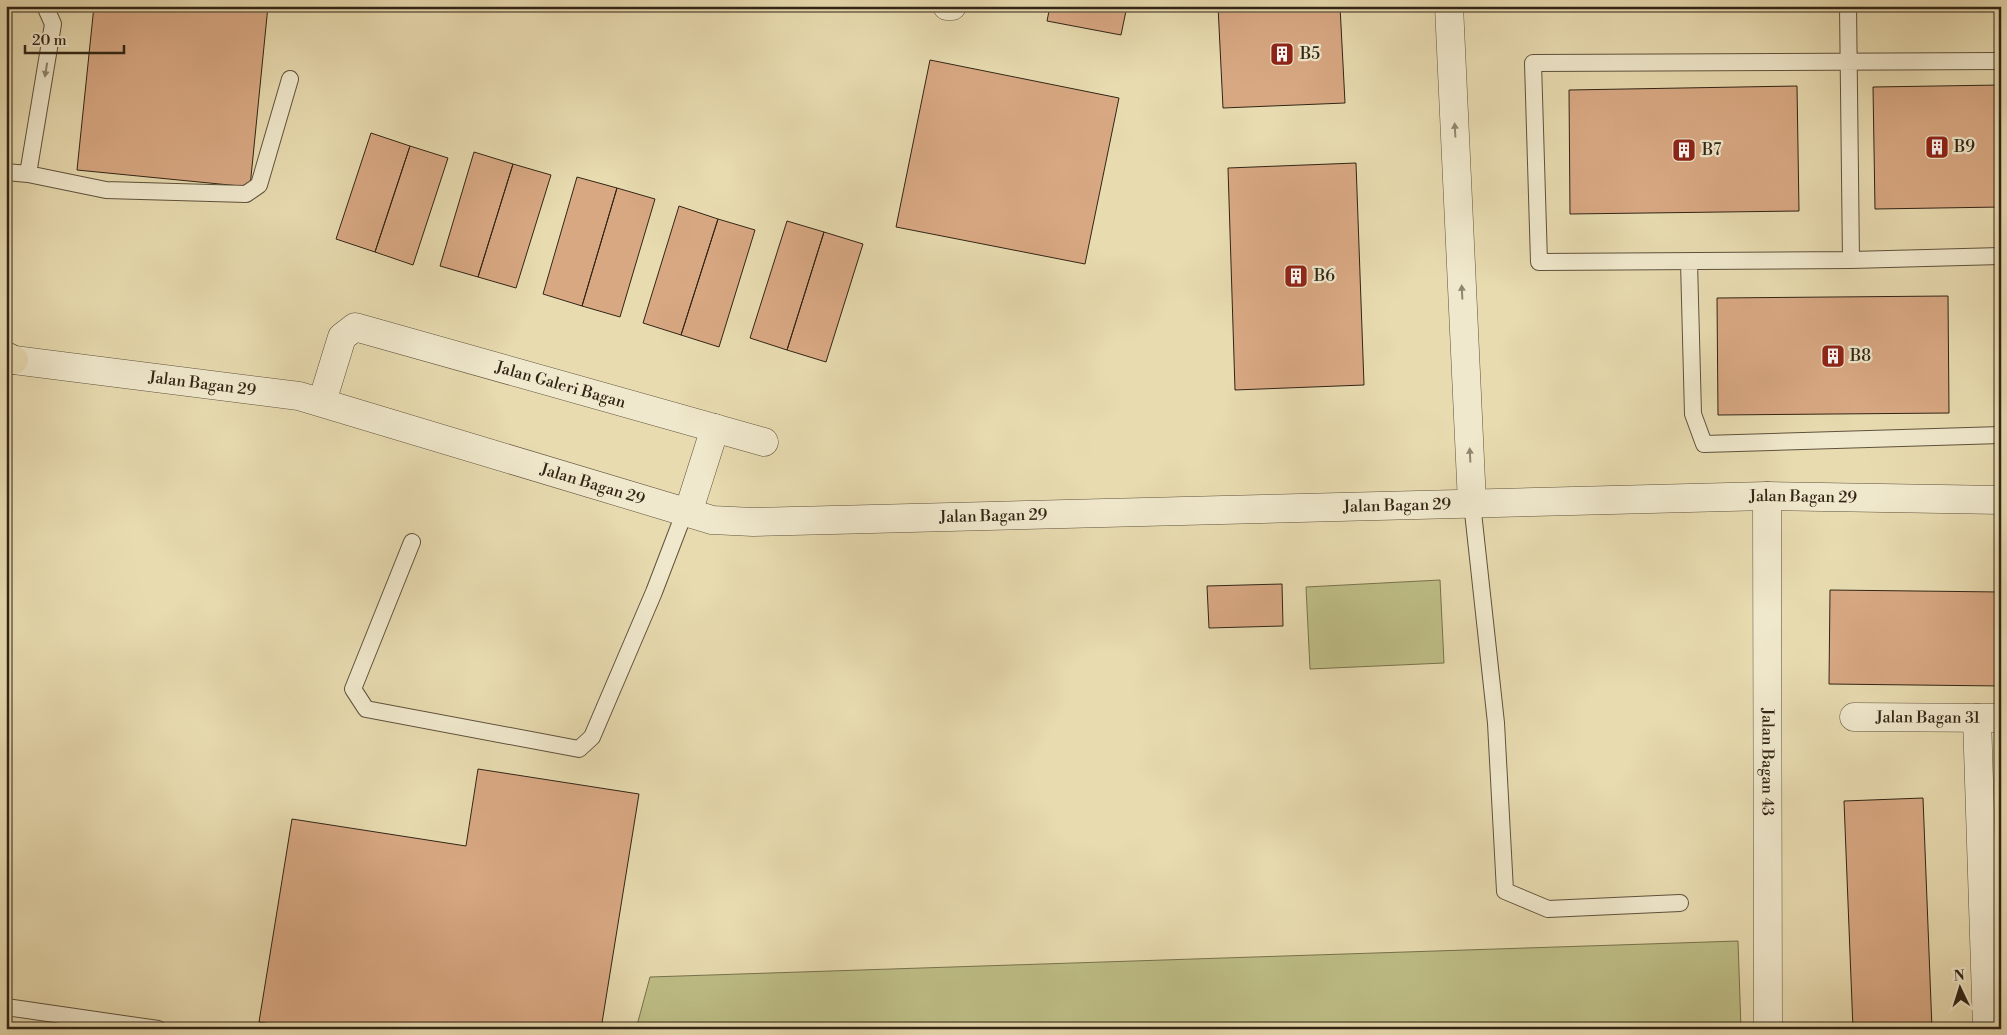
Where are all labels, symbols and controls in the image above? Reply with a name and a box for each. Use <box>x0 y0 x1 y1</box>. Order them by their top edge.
scale bar <box>25 22 124 54</box>
text: 20 m <box>32 31 67 50</box>
building icon: B5 <box>1269 41 1295 67</box>
place label: B5 <box>1299 44 1320 64</box>
one-way arrow <box>41 62 49 78</box>
one-way arrow <box>1451 122 1459 138</box>
building icon: B9 <box>1924 134 1950 160</box>
building icon: B7 <box>1671 137 1697 163</box>
place label: B9 <box>1953 137 1975 157</box>
place label: B7 <box>1701 140 1721 160</box>
building icon: B6 <box>1283 263 1309 289</box>
place label: B6 <box>1313 266 1335 286</box>
one-way arrow <box>1458 284 1466 300</box>
building icon: B8 <box>1820 343 1846 369</box>
place label: B8 <box>1849 346 1871 366</box>
street label: Jalan Galeri Bagan <box>492 357 628 413</box>
street label: Jalan Bagan 29 <box>147 367 258 401</box>
one-way arrow <box>1465 446 1473 462</box>
street label: Jalan Bagan 29 <box>537 459 648 509</box>
street label: Jalan Bagan 29 <box>1748 486 1858 508</box>
street label: Jalan Bagan 29 <box>1342 494 1452 517</box>
street label: Jalan Bagan 29 <box>938 504 1048 527</box>
street label: Jalan Bagan 43 <box>1757 707 1778 816</box>
street label: Jalan Bagan 31 <box>1875 707 1980 728</box>
north arrow <box>1934 962 1984 1012</box>
text: N <box>1953 967 1965 985</box>

